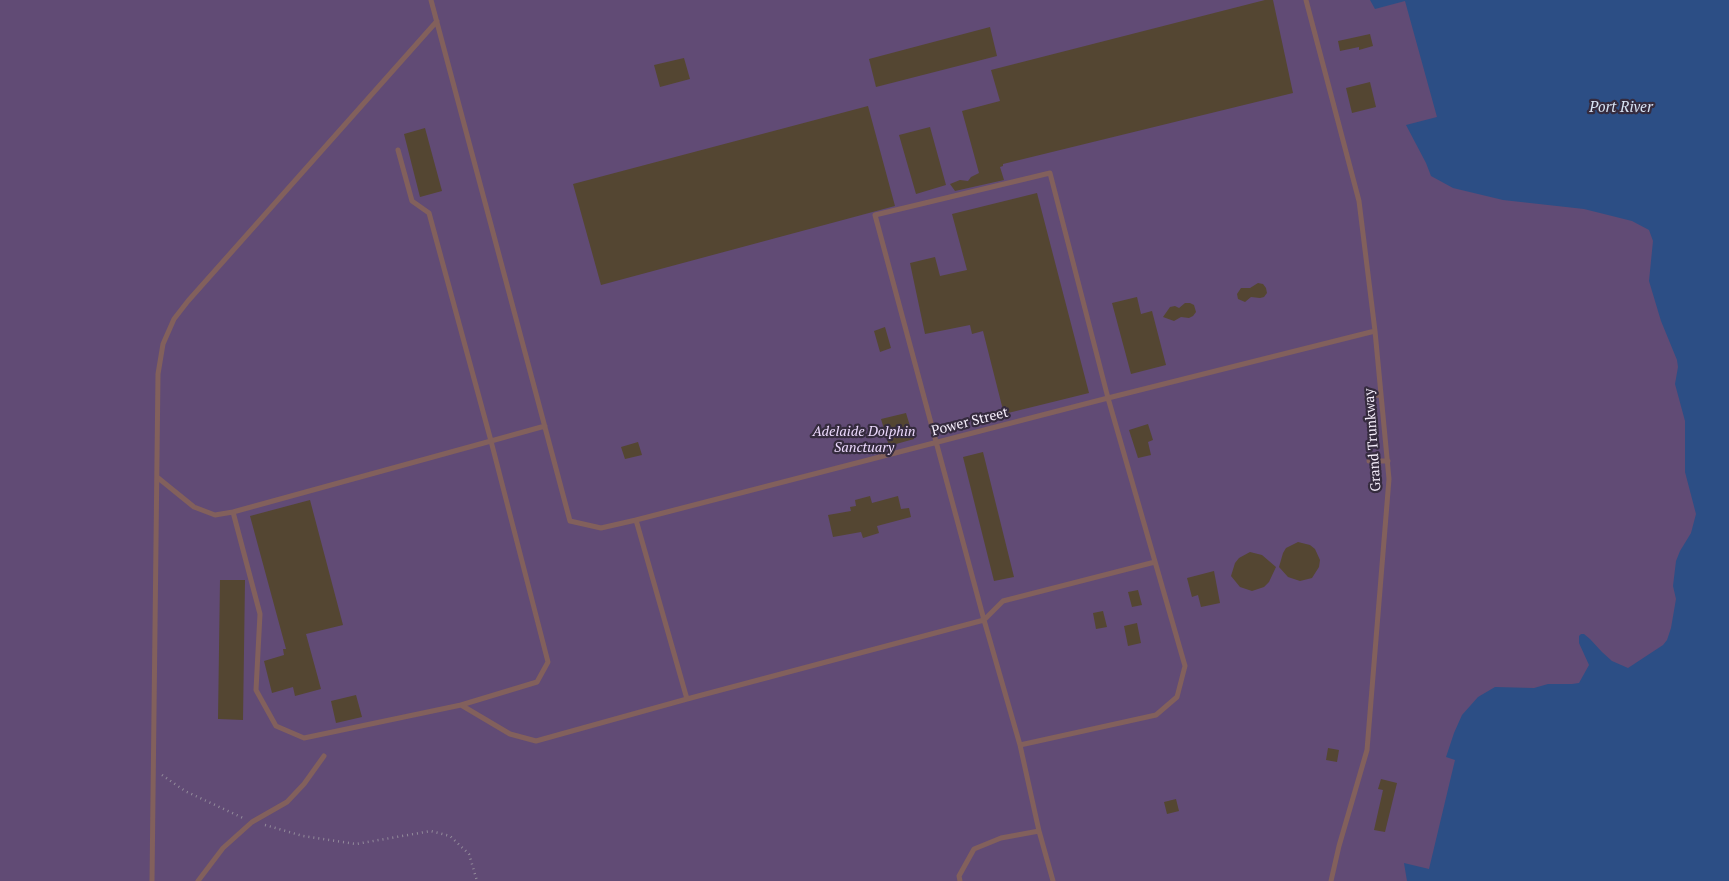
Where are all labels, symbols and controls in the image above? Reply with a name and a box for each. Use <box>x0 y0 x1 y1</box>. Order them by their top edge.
water label: Port River <box>1589 99 1653 117</box>
street label: Grand Trunkway <box>1361 388 1385 492</box>
street label: Power Street <box>930 404 1010 440</box>
park label: Adelaide Dolphin Sanctuary <box>812 424 916 457</box>

